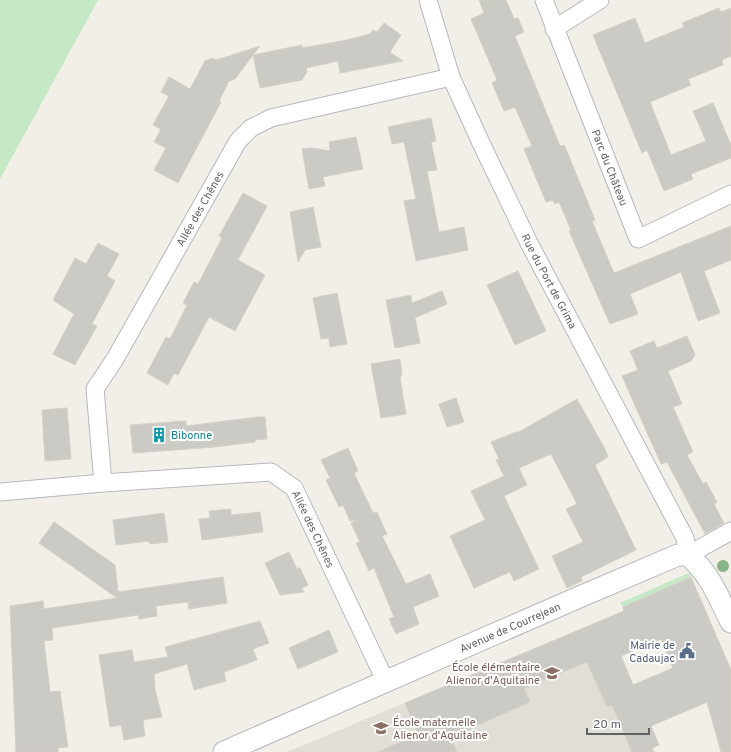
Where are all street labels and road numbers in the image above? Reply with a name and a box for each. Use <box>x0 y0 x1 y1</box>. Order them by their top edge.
street label: Parc du Château <box>588 128 630 208</box>
street label: Allée des Chênes <box>174 169 227 249</box>
street label: Rue du Port de Grima <box>518 232 579 332</box>
street label: Allée des Chênes <box>288 488 337 570</box>
street label: Avenue de Courrejean <box>458 600 563 656</box>

